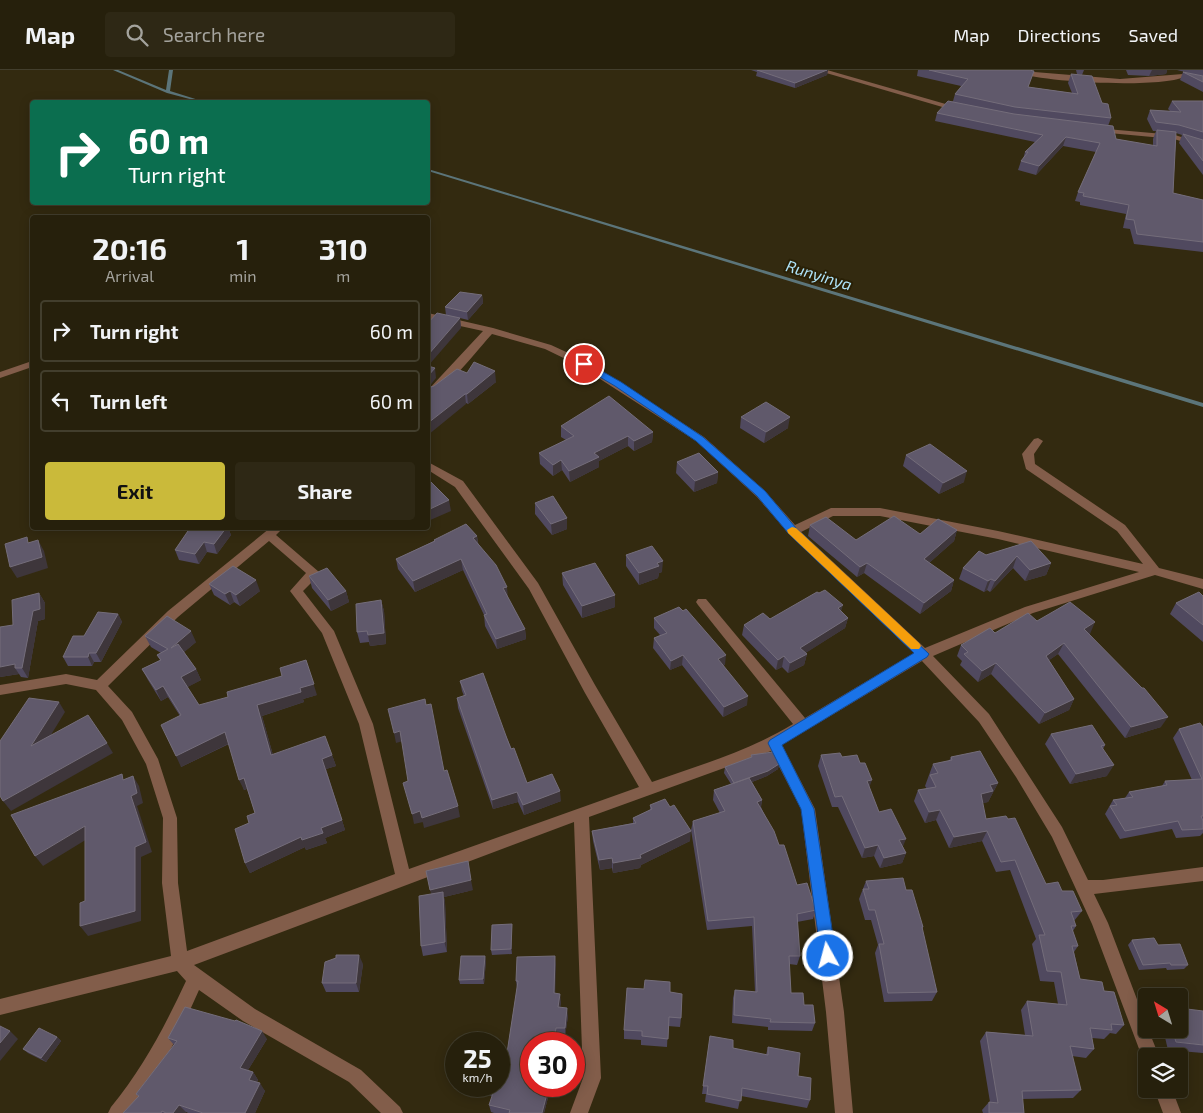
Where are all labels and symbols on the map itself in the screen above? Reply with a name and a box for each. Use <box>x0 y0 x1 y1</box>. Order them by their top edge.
water label: Runyinya <box>784 256 854 294</box>
pin <box>563 343 605 385</box>
position arrow <box>801 929 853 981</box>
north arrow <box>1138 988 1188 1038</box>
speed limit sign: 30 <box>520 1032 585 1097</box>

